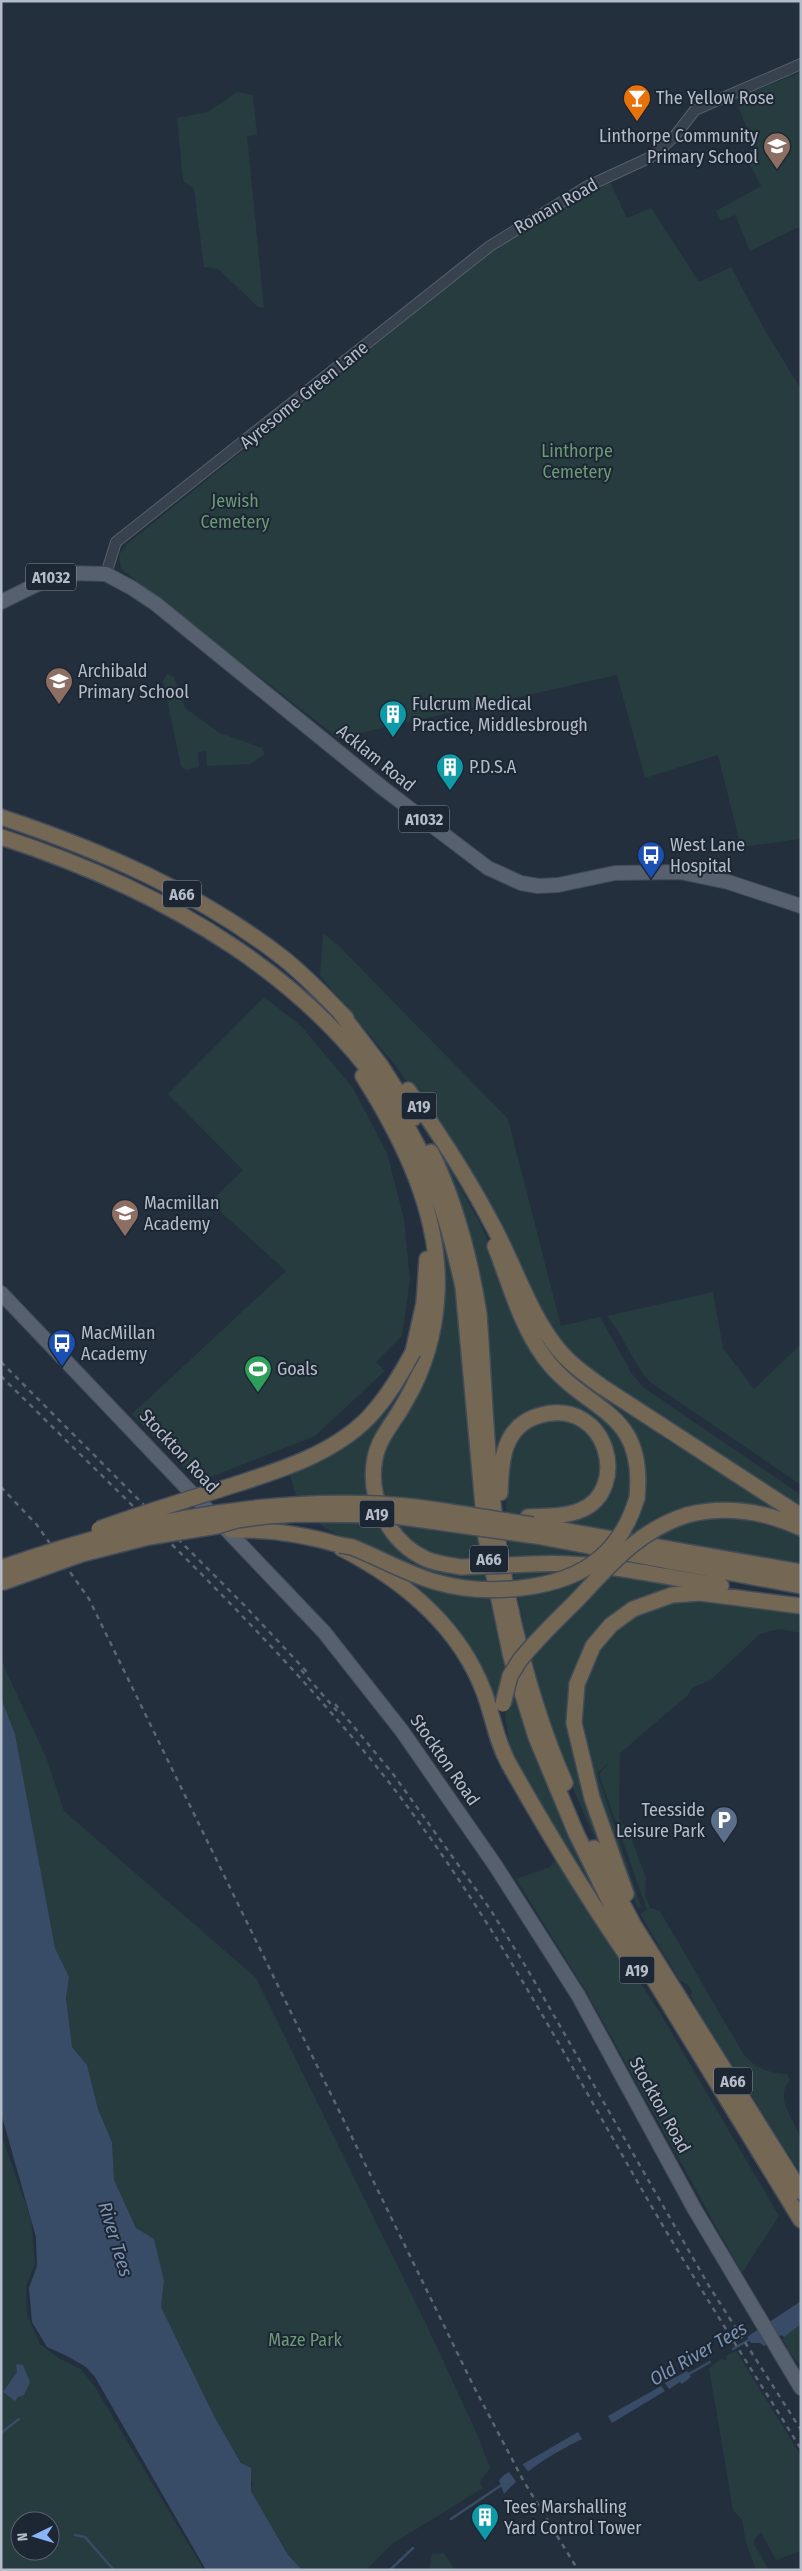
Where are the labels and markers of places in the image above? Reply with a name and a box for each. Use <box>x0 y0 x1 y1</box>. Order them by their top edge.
bar icon: The Yellow Rose <box>622 83 652 122</box>
place label: The Yellow Rose <box>656 87 774 109</box>
place label: Linthorpe Community Primary School <box>599 125 758 168</box>
school or university icon: Linthorpe Community Primary School <box>762 131 792 170</box>
place label: Archibald Primary School <box>78 660 189 703</box>
school or university icon: Archibald Primary School <box>44 666 74 705</box>
place label: Fulcrum Medical Practice, Middlesbrough <box>412 693 588 736</box>
building icon: Fulcrum Medical Practice, Middlesbrough <box>378 699 408 738</box>
building icon: P.D.S.A <box>435 752 465 791</box>
place label: P.D.S.A <box>469 756 517 778</box>
place label: West Lane Hospital <box>670 834 745 877</box>
bus stop icon: West Lane Hospital <box>636 840 666 879</box>
place label: Macmillan Academy <box>144 1192 219 1235</box>
school or university icon: Macmillan Academy <box>110 1198 140 1237</box>
place label: MacMillan Academy <box>81 1322 155 1365</box>
bus stop icon: MacMillan Academy <box>47 1328 77 1367</box>
sports icon: Goals <box>243 1354 273 1393</box>
place label: Goals <box>277 1358 318 1380</box>
place label: Teesside Leisure Park <box>616 1799 706 1842</box>
parking icon: Teesside Leisure Park <box>709 1805 739 1844</box>
place label: Tees Marshalling Yard Control Tower <box>504 2496 642 2539</box>
building icon: Tees Marshalling Yard Control Tower <box>470 2502 500 2541</box>

